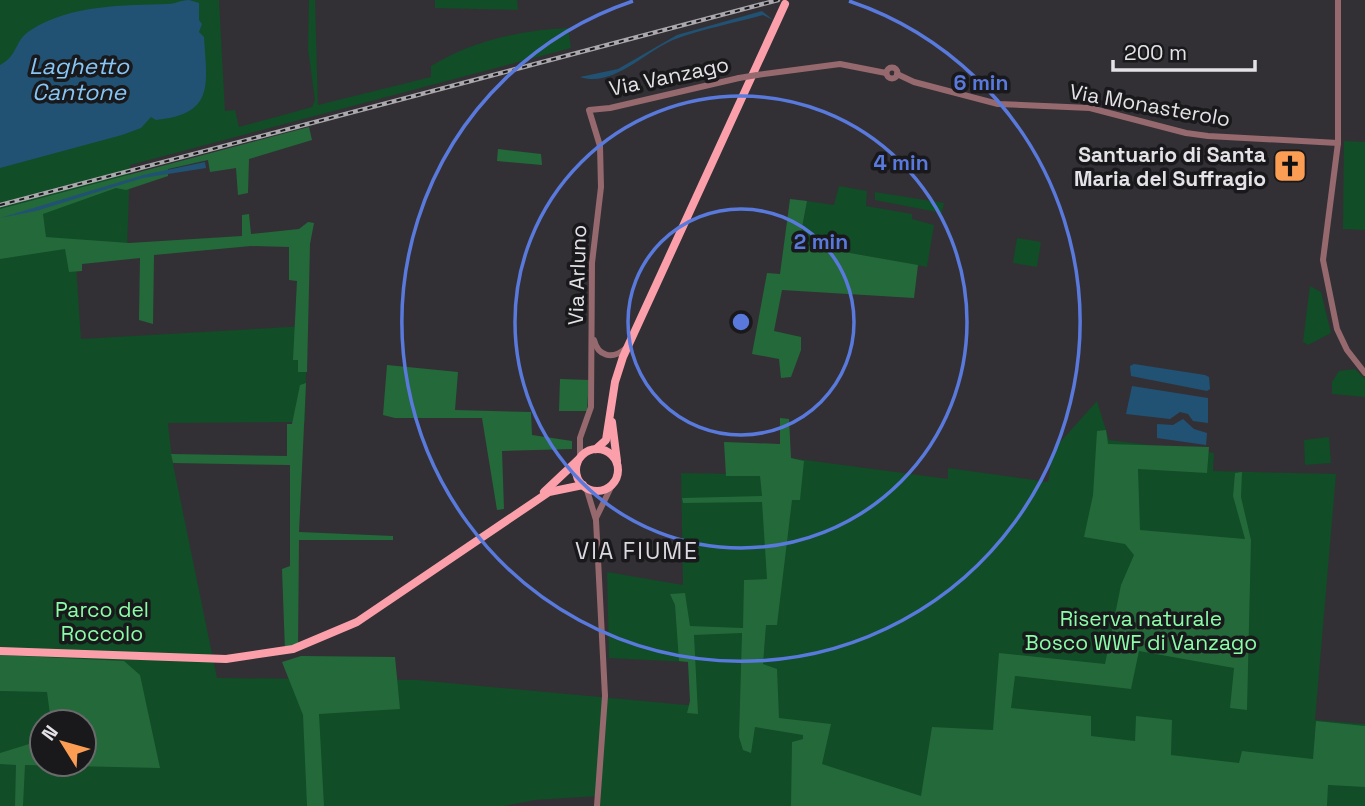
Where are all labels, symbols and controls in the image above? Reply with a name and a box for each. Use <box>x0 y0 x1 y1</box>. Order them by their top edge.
scale bar <box>1113 28 1255 72</box>
text: 200 m <box>1124 39 1187 66</box>
street label: Via Vanzago <box>607 50 731 102</box>
water label: Laghetto Cantone <box>29 51 130 107</box>
text: 6 min <box>954 69 1008 96</box>
street label: Via Monasterolo <box>1067 78 1233 132</box>
place label: Santuario di Santa Maria del Suffragio <box>1074 141 1266 192</box>
church icon: Santuario di Santa Maria del Suffragio <box>1271 147 1309 185</box>
text: 4 min <box>873 149 929 176</box>
street label: Via Arluno <box>562 224 592 326</box>
text: 2 min <box>794 228 848 255</box>
centre of rings <box>729 310 753 334</box>
district label: VIA FIUME <box>575 536 699 566</box>
park label: Parco del Roccolo <box>55 596 149 647</box>
park label: Riserva naturale Bosco WWF di Vanzago <box>1025 605 1257 656</box>
north arrow <box>28 708 98 778</box>
text: N <box>36 720 64 746</box>

